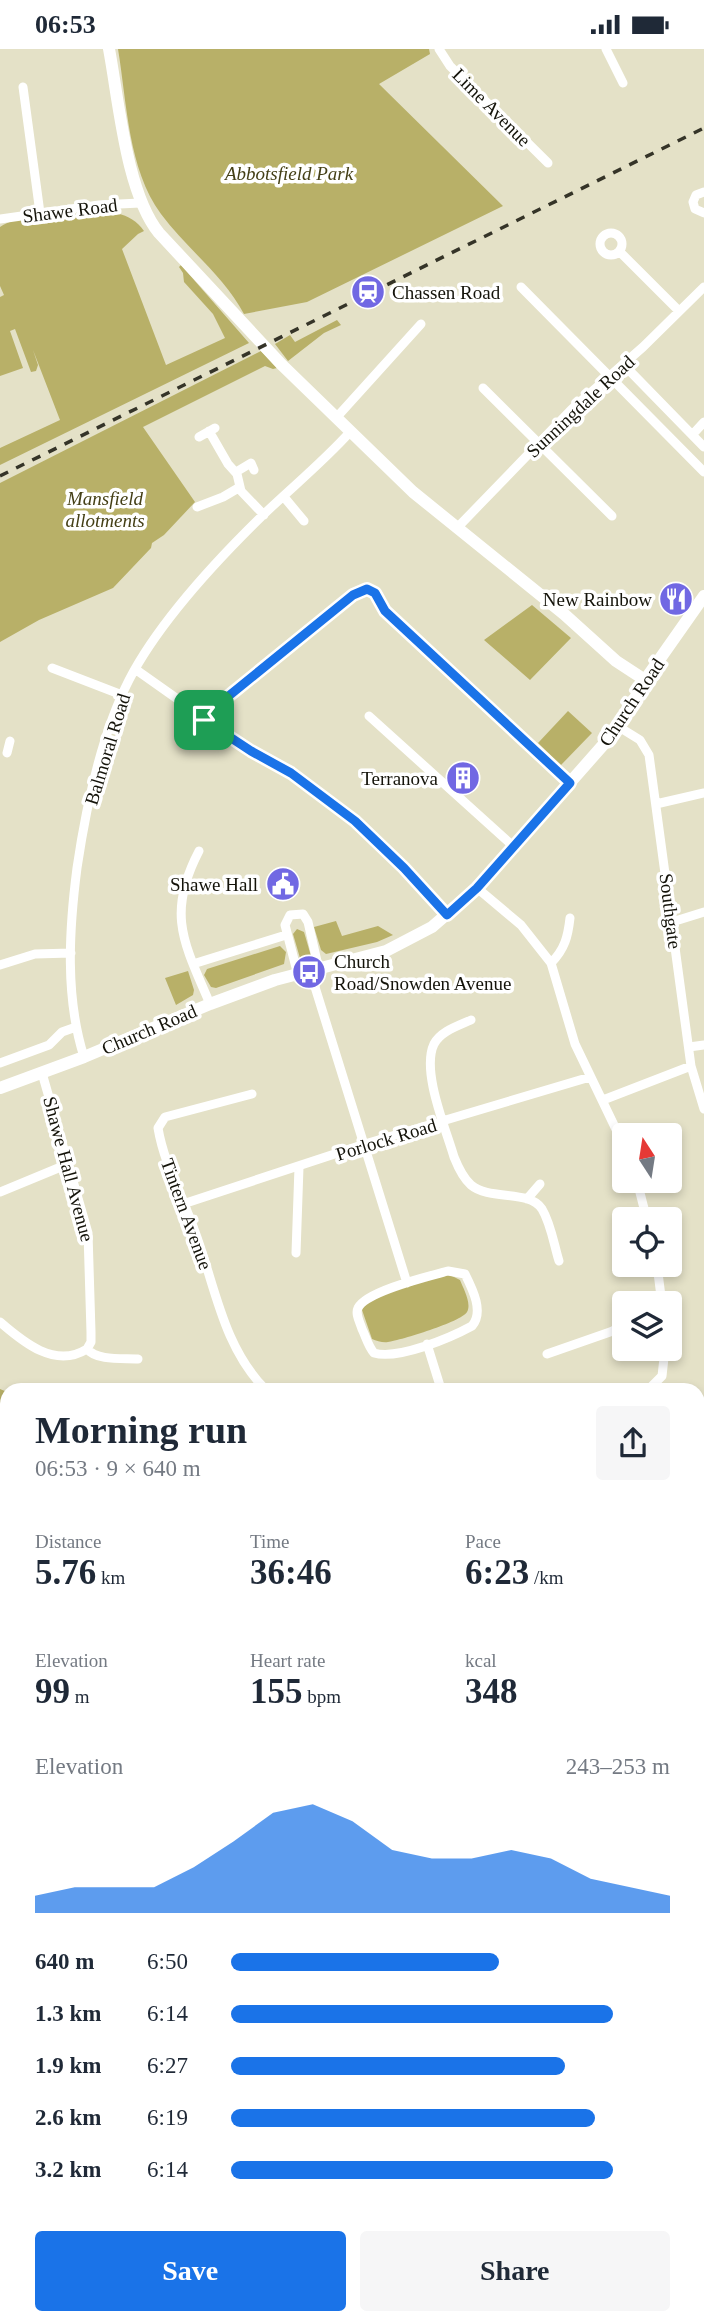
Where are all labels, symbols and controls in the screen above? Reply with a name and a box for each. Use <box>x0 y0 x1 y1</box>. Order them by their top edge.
text: 06:53 <box>35 10 96 39</box>
street label: Lime Avenue <box>448 64 535 151</box>
park label: Abbotsfield Park <box>223 163 354 184</box>
street label: Shawe Road <box>21 194 119 227</box>
station icon: Chassen Road <box>349 273 387 311</box>
place label: Chassen Road <box>392 282 501 303</box>
street label: Sunningdale Road <box>522 351 639 462</box>
park label: Mansfield allotments <box>65 488 145 531</box>
restaurant icon: New Rainbow <box>657 580 695 618</box>
place label: New Rainbow <box>543 589 652 610</box>
street label: Church Road <box>595 654 669 750</box>
street label: Balmoral Road <box>81 690 135 807</box>
pin <box>174 690 234 750</box>
icon: arrive <box>185 701 223 739</box>
building icon: Terranova <box>444 759 482 797</box>
place label: Terranova <box>361 768 439 789</box>
public building icon: Shawe Hall <box>264 865 302 903</box>
street label: Southgate <box>655 872 686 950</box>
place label: Shawe Hall <box>170 874 258 895</box>
place label: Church Road/Snowden Avenue <box>334 951 512 994</box>
bus stop icon: Church Road/Snowden Avenue <box>290 953 328 991</box>
street label: Church Road <box>99 1000 200 1059</box>
street label: Shawe Hall Avenue <box>39 1094 98 1244</box>
street label: Porlock Road <box>333 1114 439 1165</box>
north arrow <box>612 1123 682 1193</box>
map controls <box>612 1123 682 1361</box>
street label: Tintern Avenue <box>157 1156 216 1273</box>
button: locate <box>612 1207 682 1277</box>
button: layers <box>612 1291 682 1361</box>
button: share <box>596 1406 670 1480</box>
text: Morning run <box>35 1409 247 1451</box>
text: 06:53 · 9 × 640 m <box>35 1456 201 1481</box>
text: Distance <box>35 1531 101 1552</box>
text: Time <box>250 1531 289 1552</box>
text: Pace <box>465 1531 501 1552</box>
text: 5.76 <box>35 1553 96 1592</box>
text: 36:46 <box>250 1553 332 1592</box>
text: 6:23 <box>465 1553 529 1592</box>
text: km <box>96 1567 125 1588</box>
text: /km <box>529 1567 563 1588</box>
text: Elevation <box>35 1650 108 1671</box>
text: Heart rate <box>250 1650 325 1671</box>
text: kcal <box>465 1650 497 1671</box>
text: 99 <box>35 1672 70 1711</box>
text: 155 <box>250 1672 303 1711</box>
text: 348 <box>465 1672 518 1711</box>
text: m <box>70 1686 90 1707</box>
text: bpm <box>303 1686 341 1707</box>
text: Elevation <box>35 1754 123 1779</box>
text: 243–253 m <box>566 1754 670 1779</box>
text: 640 m <box>35 1949 94 1974</box>
text: 6:50 <box>147 1949 188 1974</box>
text: 1.3 km <box>35 2001 101 2026</box>
text: 6:14 <box>147 2001 188 2026</box>
text: 1.9 km <box>35 2053 101 2078</box>
text: 6:27 <box>147 2053 188 2078</box>
text: 2.6 km <box>35 2105 101 2130</box>
text: 6:19 <box>147 2105 188 2130</box>
text: 3.2 km <box>35 2157 101 2182</box>
text: 6:14 <box>147 2157 188 2182</box>
button: Save <box>35 2231 346 2311</box>
button: Share <box>360 2231 670 2311</box>

